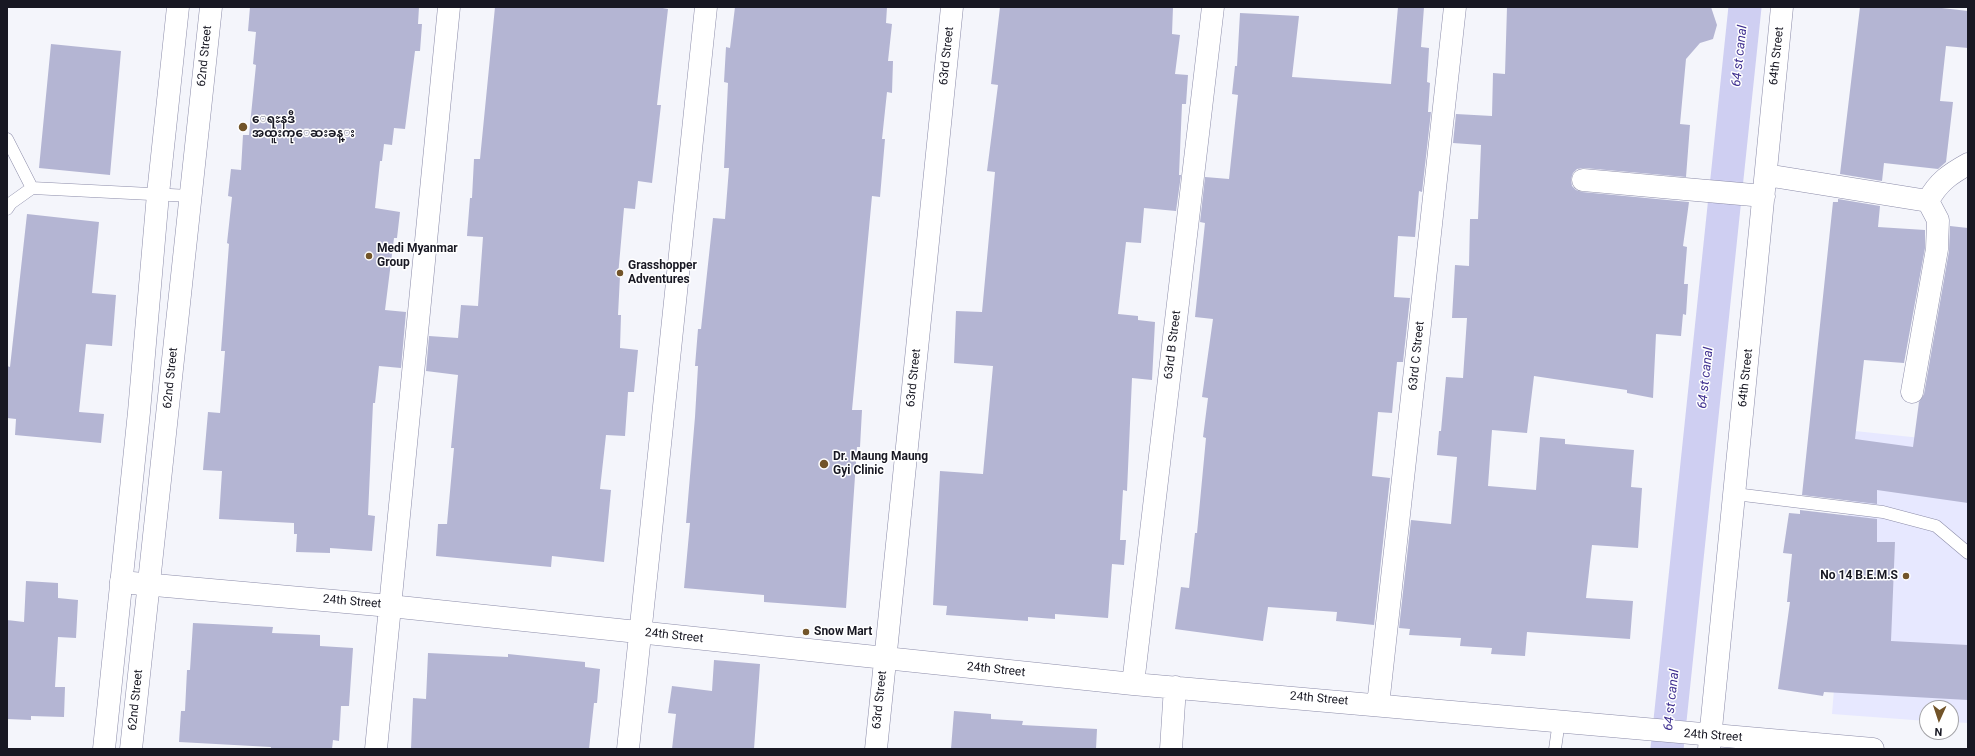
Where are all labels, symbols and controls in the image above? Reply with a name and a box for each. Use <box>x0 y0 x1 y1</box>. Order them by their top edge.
street label: 62nd Street <box>195 25 215 87</box>
water label: 64 st canal <box>1729 25 1751 87</box>
street label: 63rd Street <box>937 26 957 86</box>
street label: 64th Street <box>1767 26 1787 86</box>
place label: ေရႊနဒီ အထူးကုေဆးခန္း <box>252 113 355 141</box>
marker: ေရႊနဒီ အထူးကုေဆးခန္း <box>237 121 249 133</box>
place label: Medi Myanmar Group <box>377 242 458 270</box>
marker: Medi Myanmar Group <box>364 251 374 261</box>
place label: Grasshopper Adventures <box>628 259 697 287</box>
marker: Grasshopper Adventures <box>615 268 625 278</box>
street label: 63rd B Street <box>1162 310 1184 380</box>
street label: 63rd C Street <box>1406 321 1428 391</box>
street label: 62nd Street <box>161 347 181 409</box>
water label: 64 st canal <box>1695 347 1717 409</box>
street label: 63rd Street <box>904 348 924 408</box>
street label: 64th Street <box>1736 348 1756 408</box>
place label: Dr. Maung Maung Gyi Clinic <box>833 450 928 478</box>
marker: Dr. Maung Maung Gyi Clinic <box>818 458 830 470</box>
place label: No 14 B.E.M.S <box>1820 569 1898 583</box>
marker: No 14 B.E.M.S <box>1901 571 1911 581</box>
street label: 24th Street <box>322 592 382 612</box>
place label: Snow Mart <box>814 625 872 639</box>
street label: 24th Street <box>644 626 704 646</box>
marker: Snow Mart <box>801 627 811 637</box>
street label: 24th Street <box>966 660 1026 680</box>
street label: 62nd Street <box>126 669 146 731</box>
water label: 64 st canal <box>1661 669 1683 731</box>
street label: 63rd Street <box>870 670 890 730</box>
street label: 24th Street <box>1289 689 1349 709</box>
north arrow <box>1919 700 1959 740</box>
text: N <box>1934 725 1943 738</box>
street label: 24th Street <box>1683 727 1743 745</box>

